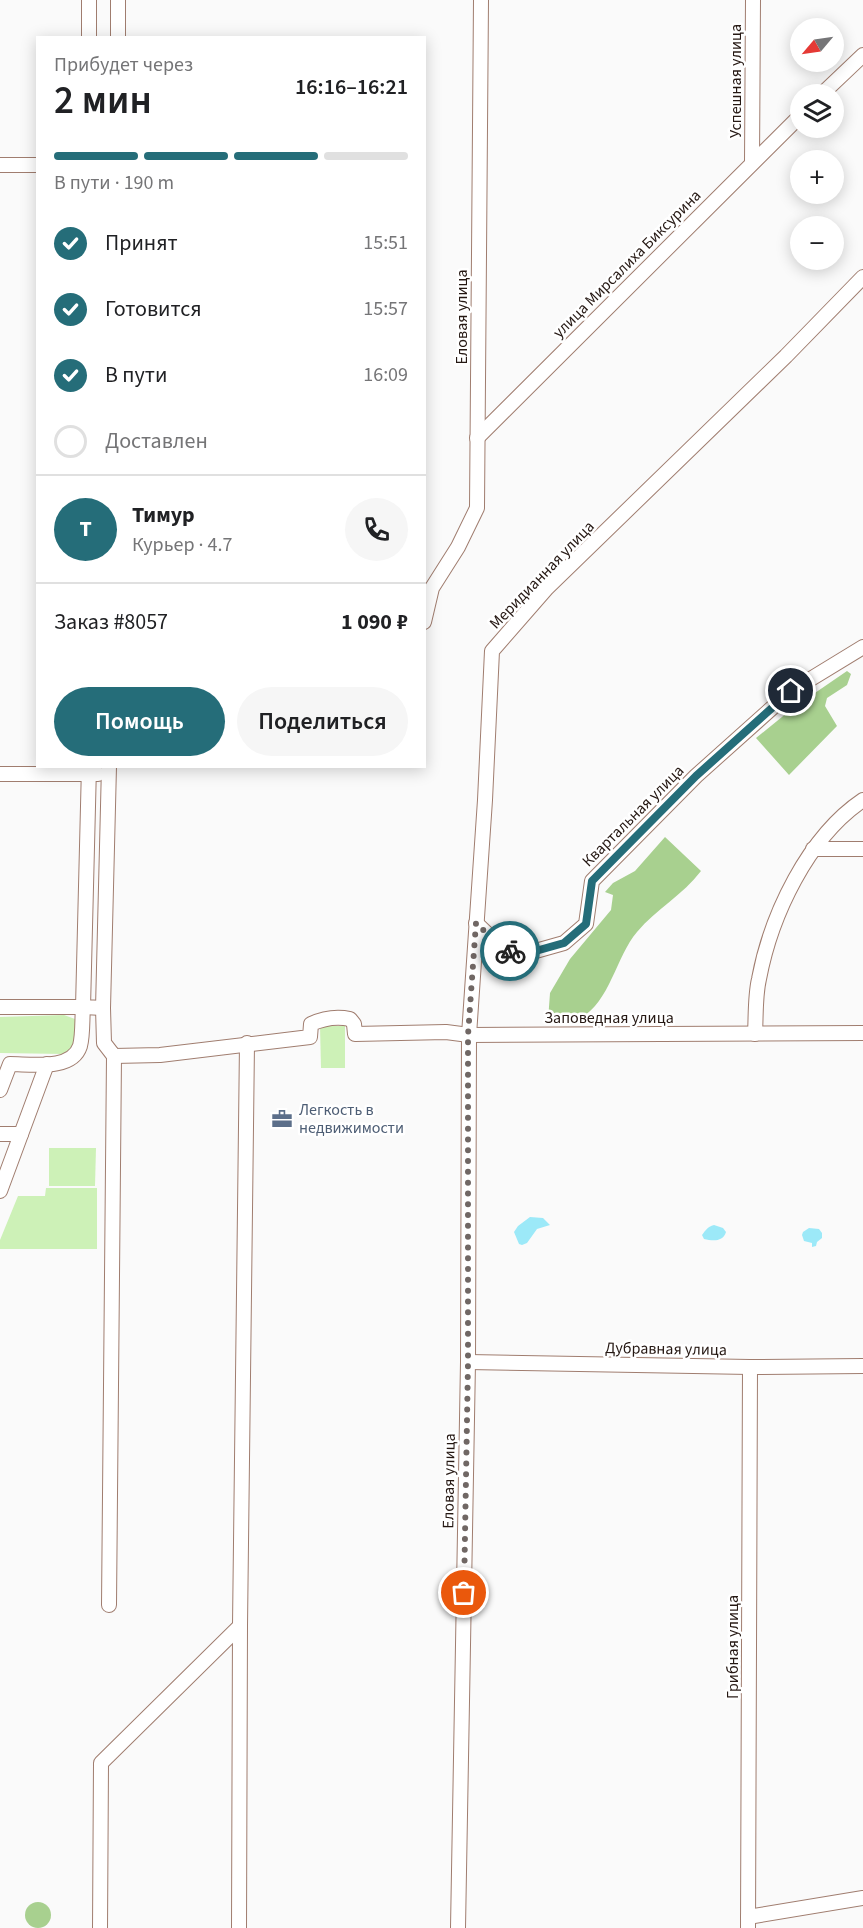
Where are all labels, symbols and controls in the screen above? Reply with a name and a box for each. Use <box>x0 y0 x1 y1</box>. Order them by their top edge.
north arrow <box>790 18 844 72</box>
map controls <box>790 18 844 270</box>
street label: Успешная улица <box>725 24 747 138</box>
text: Прибудет через <box>54 51 193 79</box>
text: 16:16–16:21 <box>295 71 408 103</box>
text: 2 мин <box>54 73 152 129</box>
button: layers <box>790 84 844 138</box>
button: + <box>790 150 844 204</box>
text: В пути · 190 m <box>54 169 174 197</box>
street label: улица Мирсалиха Биксурина <box>548 185 706 343</box>
button: − <box>790 216 844 270</box>
icon: check <box>54 227 87 260</box>
text: Принят <box>105 227 178 259</box>
text: 15:51 <box>363 229 408 257</box>
street label: Еловая улица <box>451 269 473 365</box>
icon: check <box>54 293 87 326</box>
text: Готовится <box>105 293 202 325</box>
text: 15:57 <box>363 295 408 323</box>
icon: check <box>54 359 87 392</box>
text: В пути <box>105 359 167 391</box>
text: 16:09 <box>363 361 408 389</box>
text: Доставлен <box>105 425 208 457</box>
button: phone <box>345 498 408 561</box>
text: Тимур <box>132 499 195 531</box>
text: Т <box>79 513 92 545</box>
street label: Меридианная улица <box>485 516 599 634</box>
text: Курьер · 4.7 <box>132 531 232 559</box>
text: Заказ #8057 <box>54 606 168 638</box>
text: 1 090 ₽ <box>341 606 408 638</box>
pin <box>765 665 816 716</box>
icon: home <box>774 674 807 707</box>
button: Помощь <box>54 687 225 756</box>
button: Поделиться <box>237 687 408 756</box>
street label: Квартальная улица <box>577 760 689 872</box>
courier <box>480 921 540 981</box>
icon: bike <box>494 935 527 968</box>
street label: Заповедная улица <box>544 1007 674 1029</box>
place label: Легкость в недвижимости <box>299 1099 404 1139</box>
office icon: Легкость в недвижимости <box>270 1107 294 1131</box>
street label: Дубравная улица <box>605 1337 727 1361</box>
street label: Еловая улица <box>437 1433 461 1529</box>
pin <box>438 1567 489 1618</box>
icon: bag <box>447 1576 480 1609</box>
street label: Грибная улица <box>722 1595 744 1699</box>

